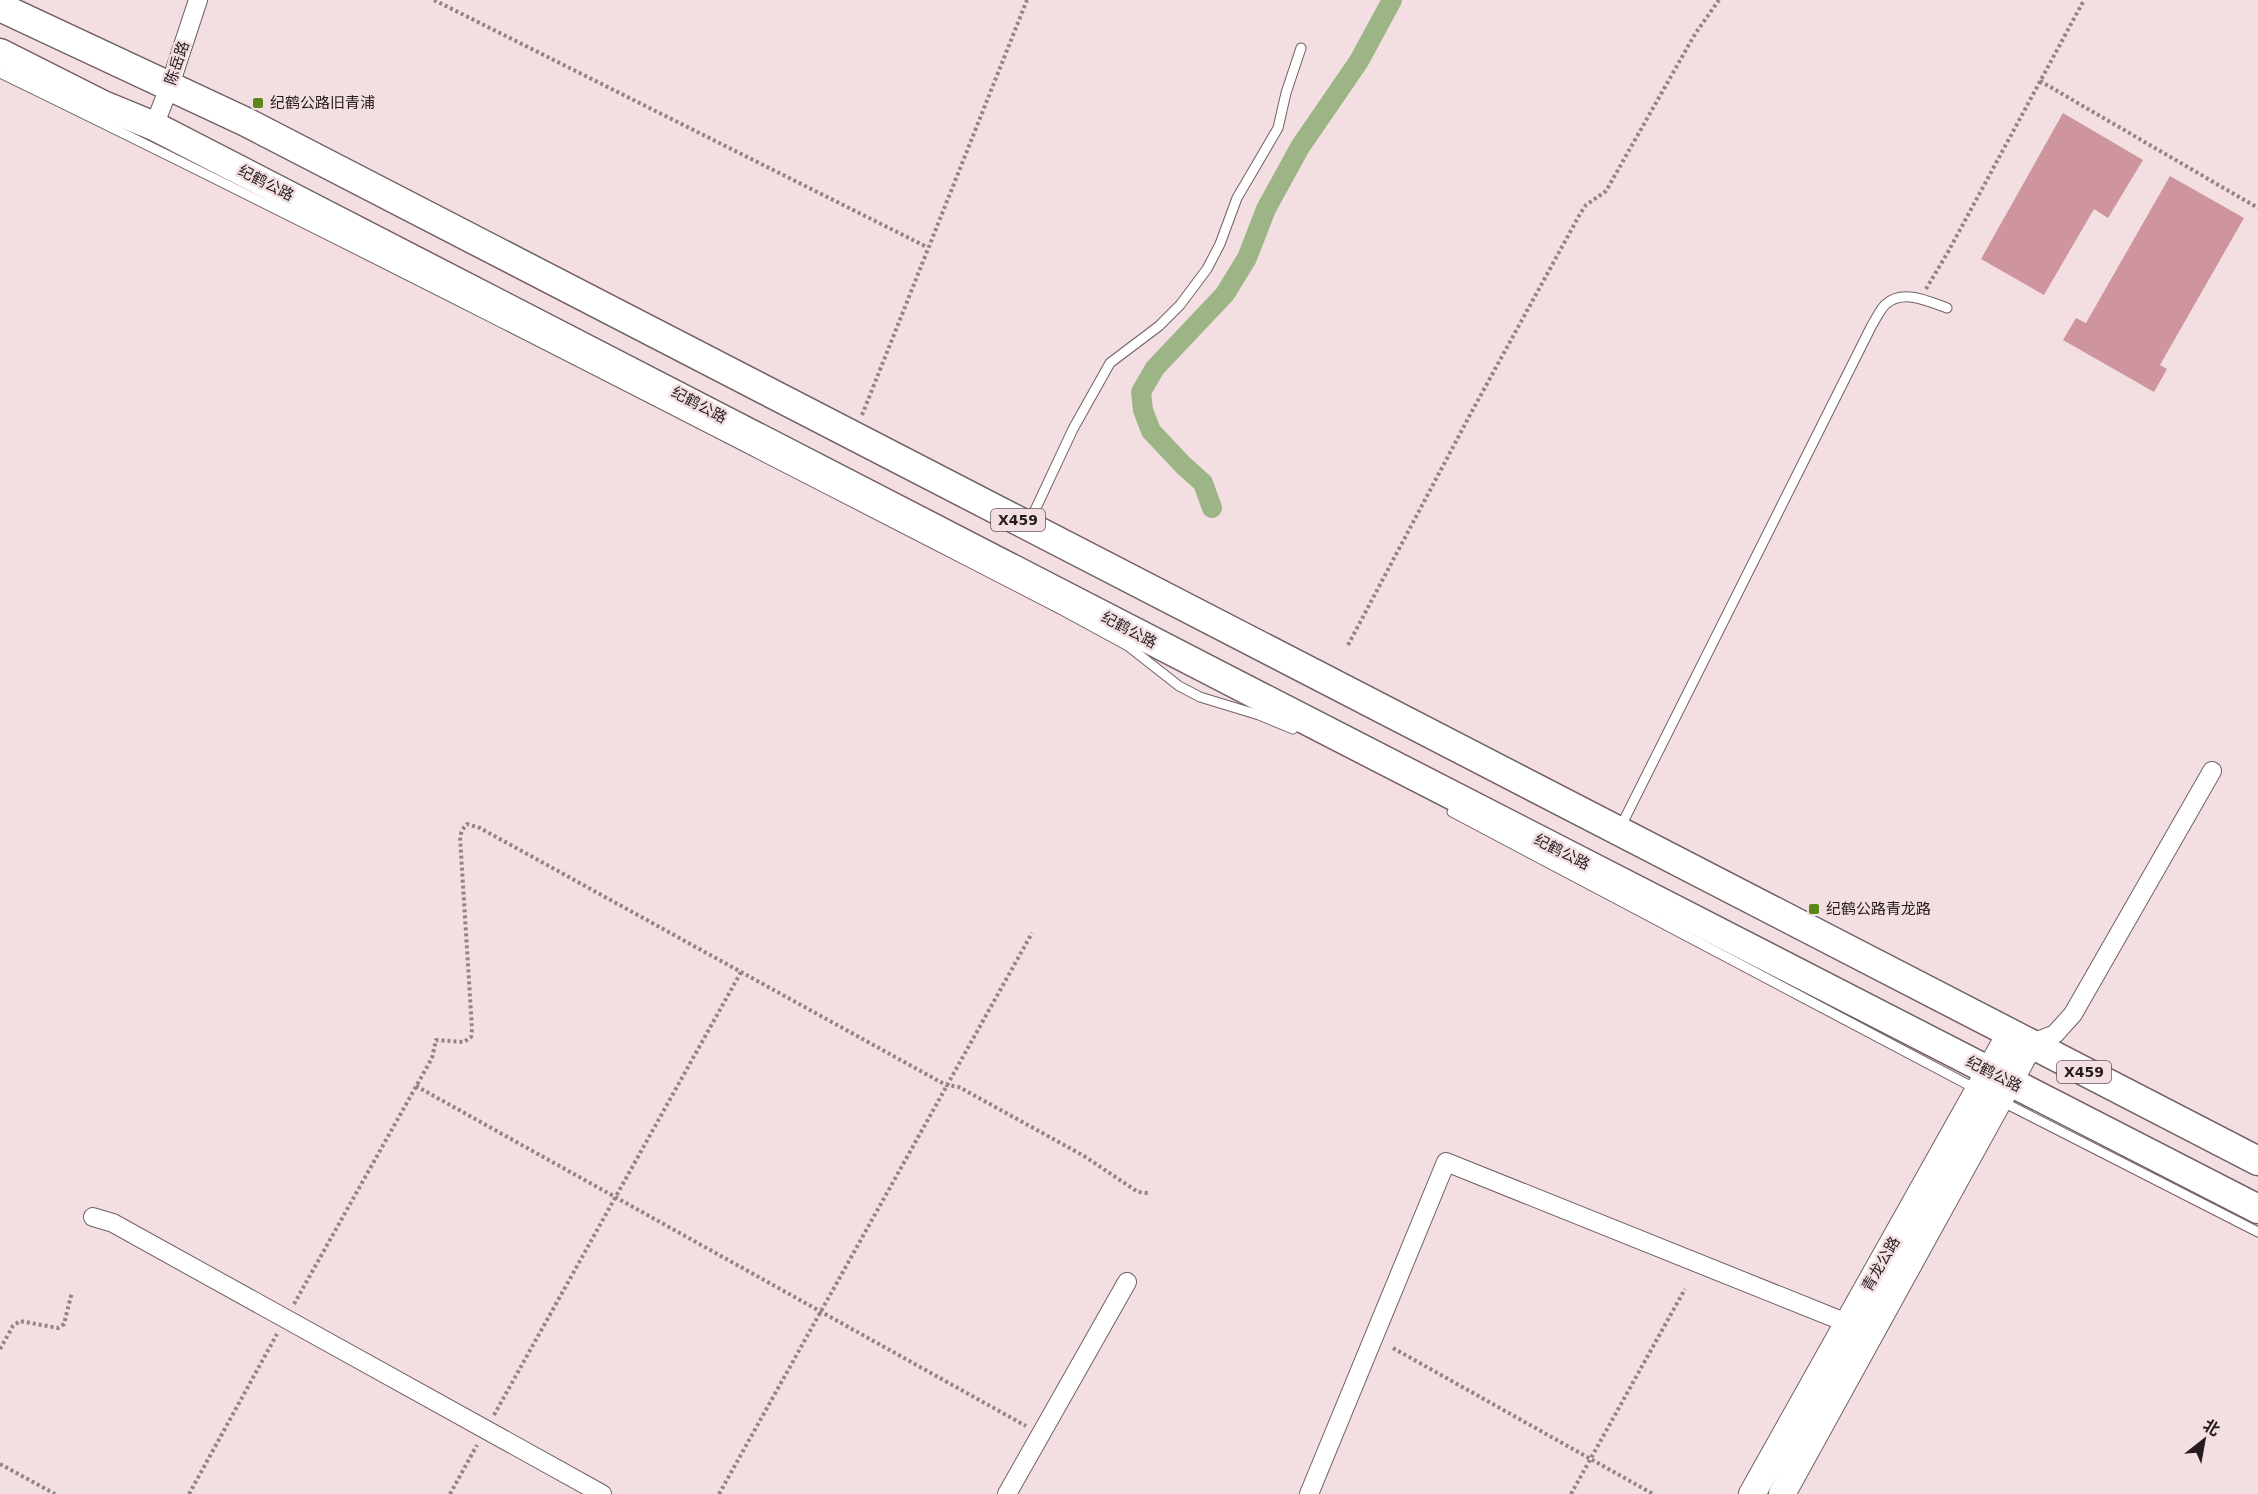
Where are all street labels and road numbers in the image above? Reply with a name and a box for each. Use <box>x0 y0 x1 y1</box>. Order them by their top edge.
street label: 陈岳路 <box>161 39 193 87</box>
street label: 纪鹤公路 <box>235 161 297 205</box>
street label: 纪鹤公路 <box>668 383 730 427</box>
road number: X459 <box>991 509 1045 531</box>
street label: 纪鹤公路 <box>1098 608 1160 652</box>
street label: 纪鹤公路 <box>1531 830 1593 874</box>
street label: 纪鹤公路 <box>1963 1052 2025 1096</box>
road number: X459 <box>2057 1061 2111 1083</box>
street label: 青龙公路 <box>1858 1234 1904 1294</box>

